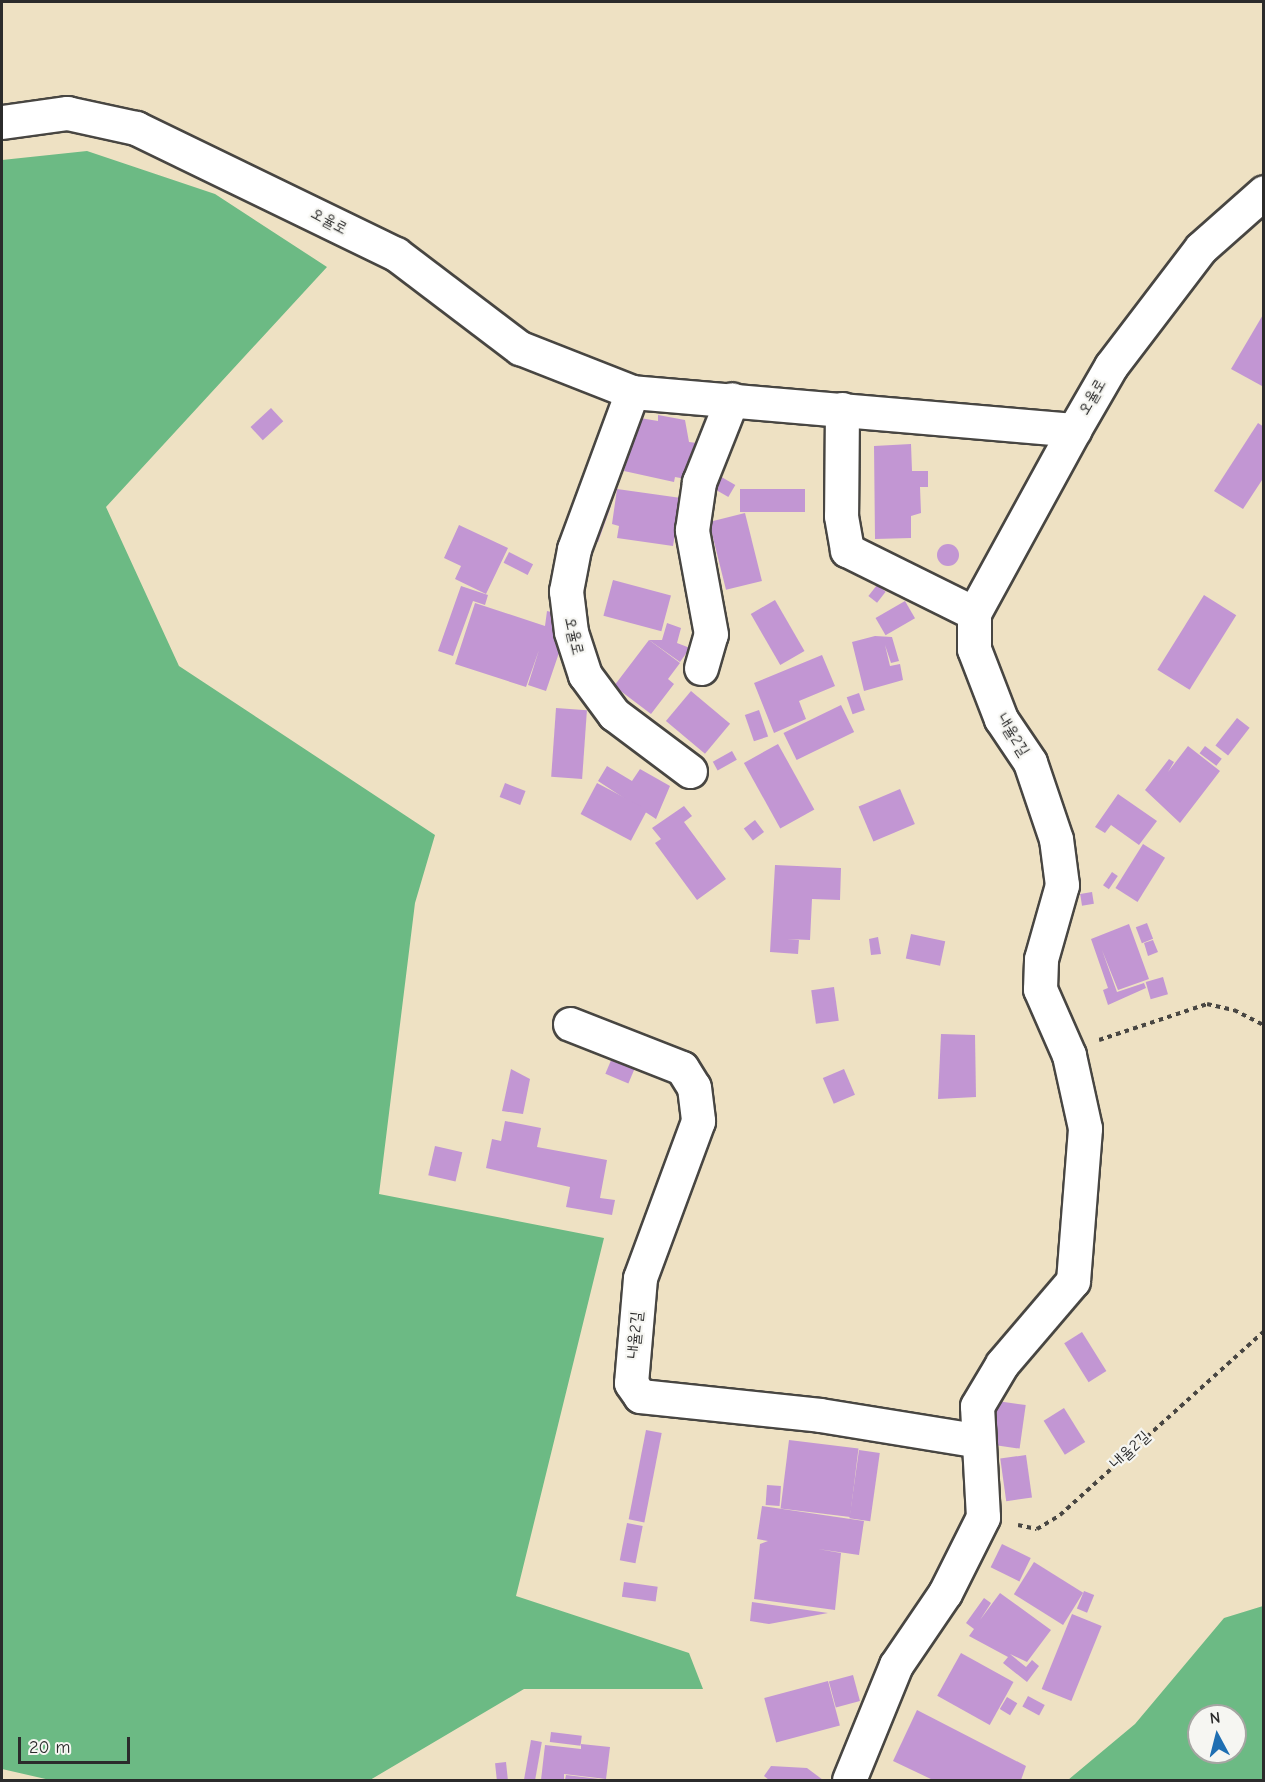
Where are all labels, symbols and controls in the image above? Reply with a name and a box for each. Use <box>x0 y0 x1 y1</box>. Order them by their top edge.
street label: 오율로 <box>307 203 351 239</box>
street label: 오율로 <box>1074 375 1110 419</box>
street label: 오율로 <box>560 615 588 657</box>
street label: 내율2길 <box>992 710 1034 760</box>
street label: 내율2길 <box>623 1311 647 1359</box>
street label: 내율2길 <box>1106 1427 1154 1473</box>
north arrow <box>1187 1704 1247 1764</box>
text: N <box>1209 1709 1221 1728</box>
scale bar <box>21 1725 134 1763</box>
text: 20 m <box>29 1737 70 1758</box>

